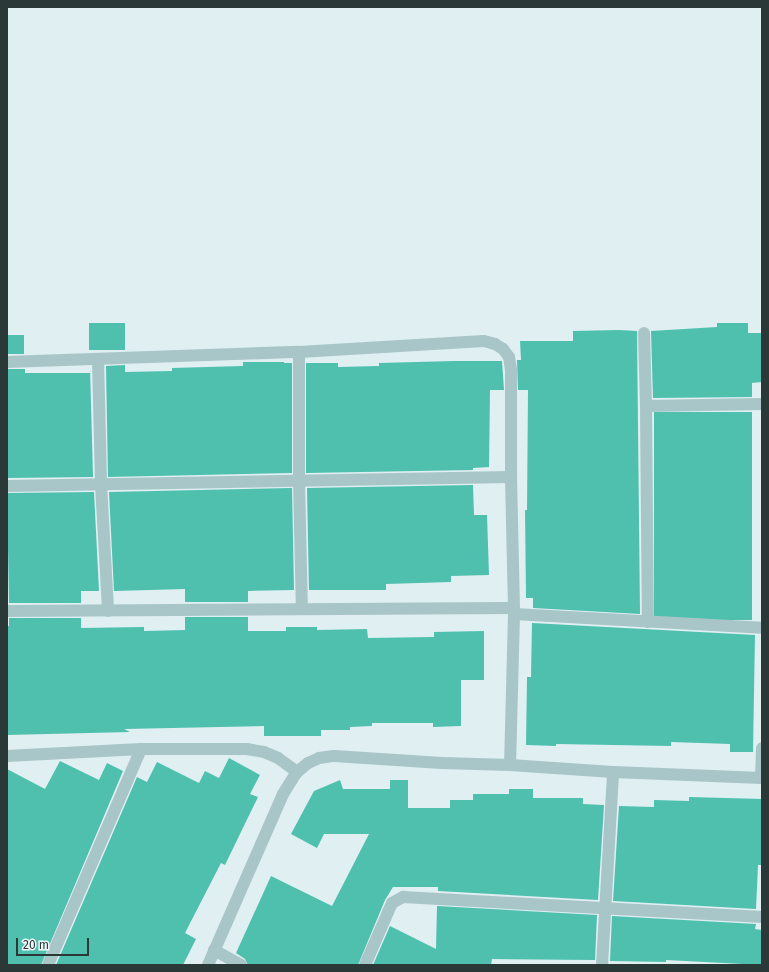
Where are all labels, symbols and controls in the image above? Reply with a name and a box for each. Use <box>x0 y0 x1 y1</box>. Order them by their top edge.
scale bar <box>18 930 91 956</box>
text: 20 m <box>23 938 49 952</box>

